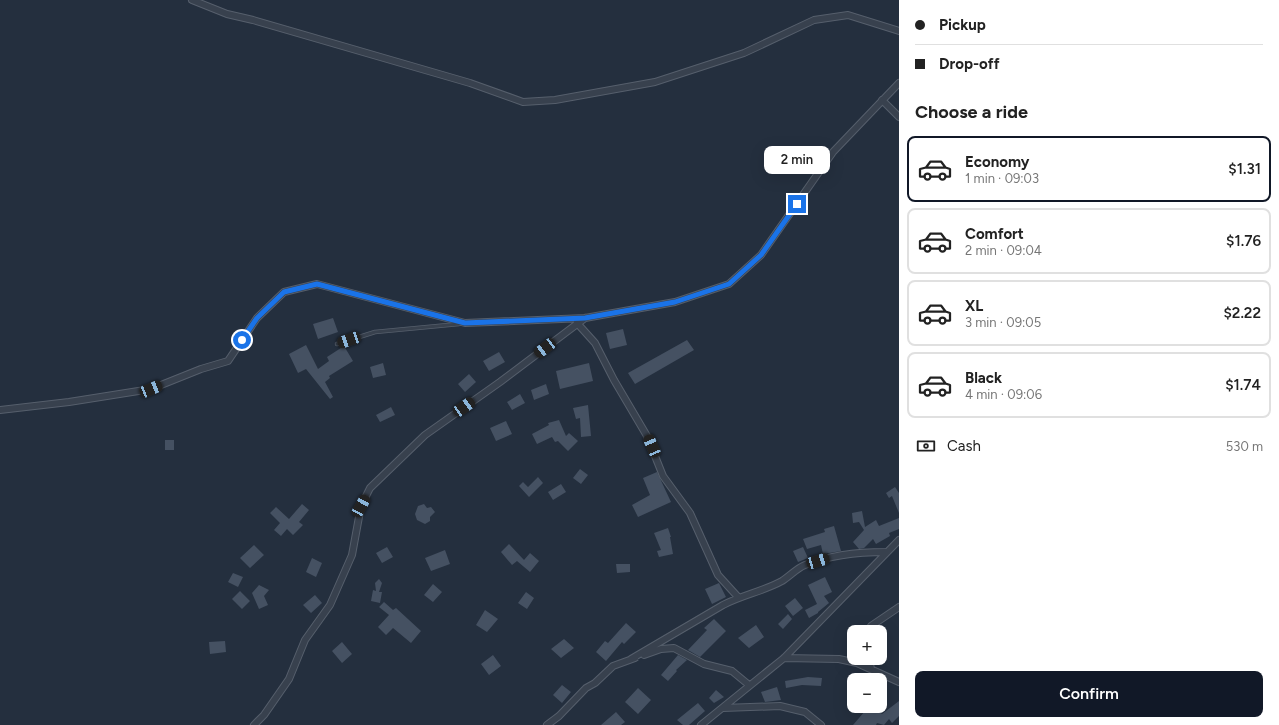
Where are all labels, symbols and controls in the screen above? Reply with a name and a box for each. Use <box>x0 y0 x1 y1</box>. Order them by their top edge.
text: Pickup <box>939 16 986 34</box>
text: Drop-off <box>939 55 1000 73</box>
text: Choose a ride <box>915 101 1028 123</box>
callout: 2 min <box>764 146 830 174</box>
icon: car <box>917 151 953 187</box>
text: 2 min <box>781 152 813 167</box>
text: Economy <box>965 153 1030 171</box>
text: $1.31 <box>1228 160 1261 178</box>
text: 1 min · 09:03 <box>965 171 1039 186</box>
route end <box>788 195 806 213</box>
icon: car <box>917 223 953 259</box>
text: Comfort <box>965 225 1024 243</box>
text: $1.76 <box>1226 232 1261 250</box>
text: 2 min · 09:04 <box>965 243 1042 258</box>
icon: car <box>917 295 953 331</box>
text: XL <box>965 297 983 315</box>
text: $2.22 <box>1223 304 1261 322</box>
text: 3 min · 09:05 <box>965 315 1041 330</box>
car <box>336 330 362 350</box>
route start <box>233 331 251 349</box>
car <box>532 336 558 360</box>
icon: car <box>917 367 953 403</box>
text: Black <box>965 369 1002 387</box>
text: $1.74 <box>1225 376 1261 394</box>
car <box>138 379 164 399</box>
text: 4 min · 09:06 <box>965 387 1042 402</box>
car <box>451 395 477 419</box>
car <box>642 433 662 459</box>
icon: cash <box>915 435 937 457</box>
text: Cash <box>947 437 981 455</box>
text: 530 m <box>1226 439 1263 454</box>
car <box>350 493 372 519</box>
car <box>805 552 831 570</box>
map controls <box>847 625 887 713</box>
button: + <box>847 625 887 665</box>
button: Confirm <box>915 671 1263 717</box>
button: − <box>847 673 887 713</box>

